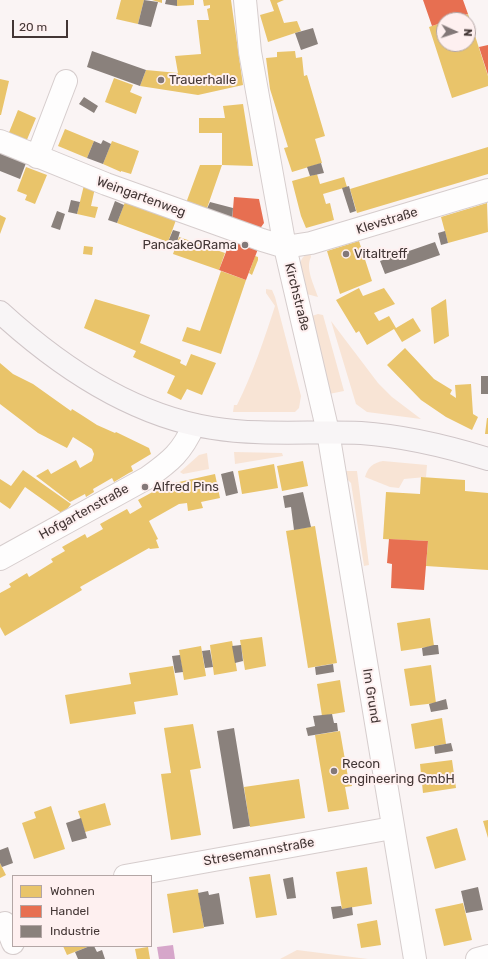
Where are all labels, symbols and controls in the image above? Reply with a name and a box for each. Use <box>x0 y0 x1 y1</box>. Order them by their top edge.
scale bar <box>14 12 70 38</box>
north arrow <box>436 12 476 52</box>
text: 20 m <box>19 20 47 34</box>
text: N <box>461 28 474 37</box>
place label: Trauerhalle <box>169 72 236 88</box>
marker: Trauerhalle <box>156 75 166 85</box>
street label: Weingartenweg <box>94 174 188 220</box>
street label: Klevstraße <box>354 204 420 238</box>
place label: PancakeORama <box>142 237 237 253</box>
marker: PancakeORama <box>240 240 250 250</box>
place label: Vitaltreff <box>354 246 407 262</box>
marker: Vitaltreff <box>341 249 351 259</box>
street label: Kirchstraße <box>281 261 313 333</box>
place label: Alfred Pins <box>153 479 219 495</box>
street label: Hofgartenstraße <box>36 481 132 543</box>
marker: Alfred Pins <box>140 482 150 492</box>
street label: Im Grund <box>359 667 383 725</box>
place label: Recon engineering GmbH <box>342 756 455 787</box>
marker: Recon engineering GmbH <box>329 766 339 776</box>
street label: Stresemannstraße <box>202 835 316 869</box>
legend <box>12 875 152 947</box>
text: Wohnen <box>50 884 95 898</box>
text: Handel <box>50 904 89 918</box>
text: Industrie <box>50 924 100 938</box>

